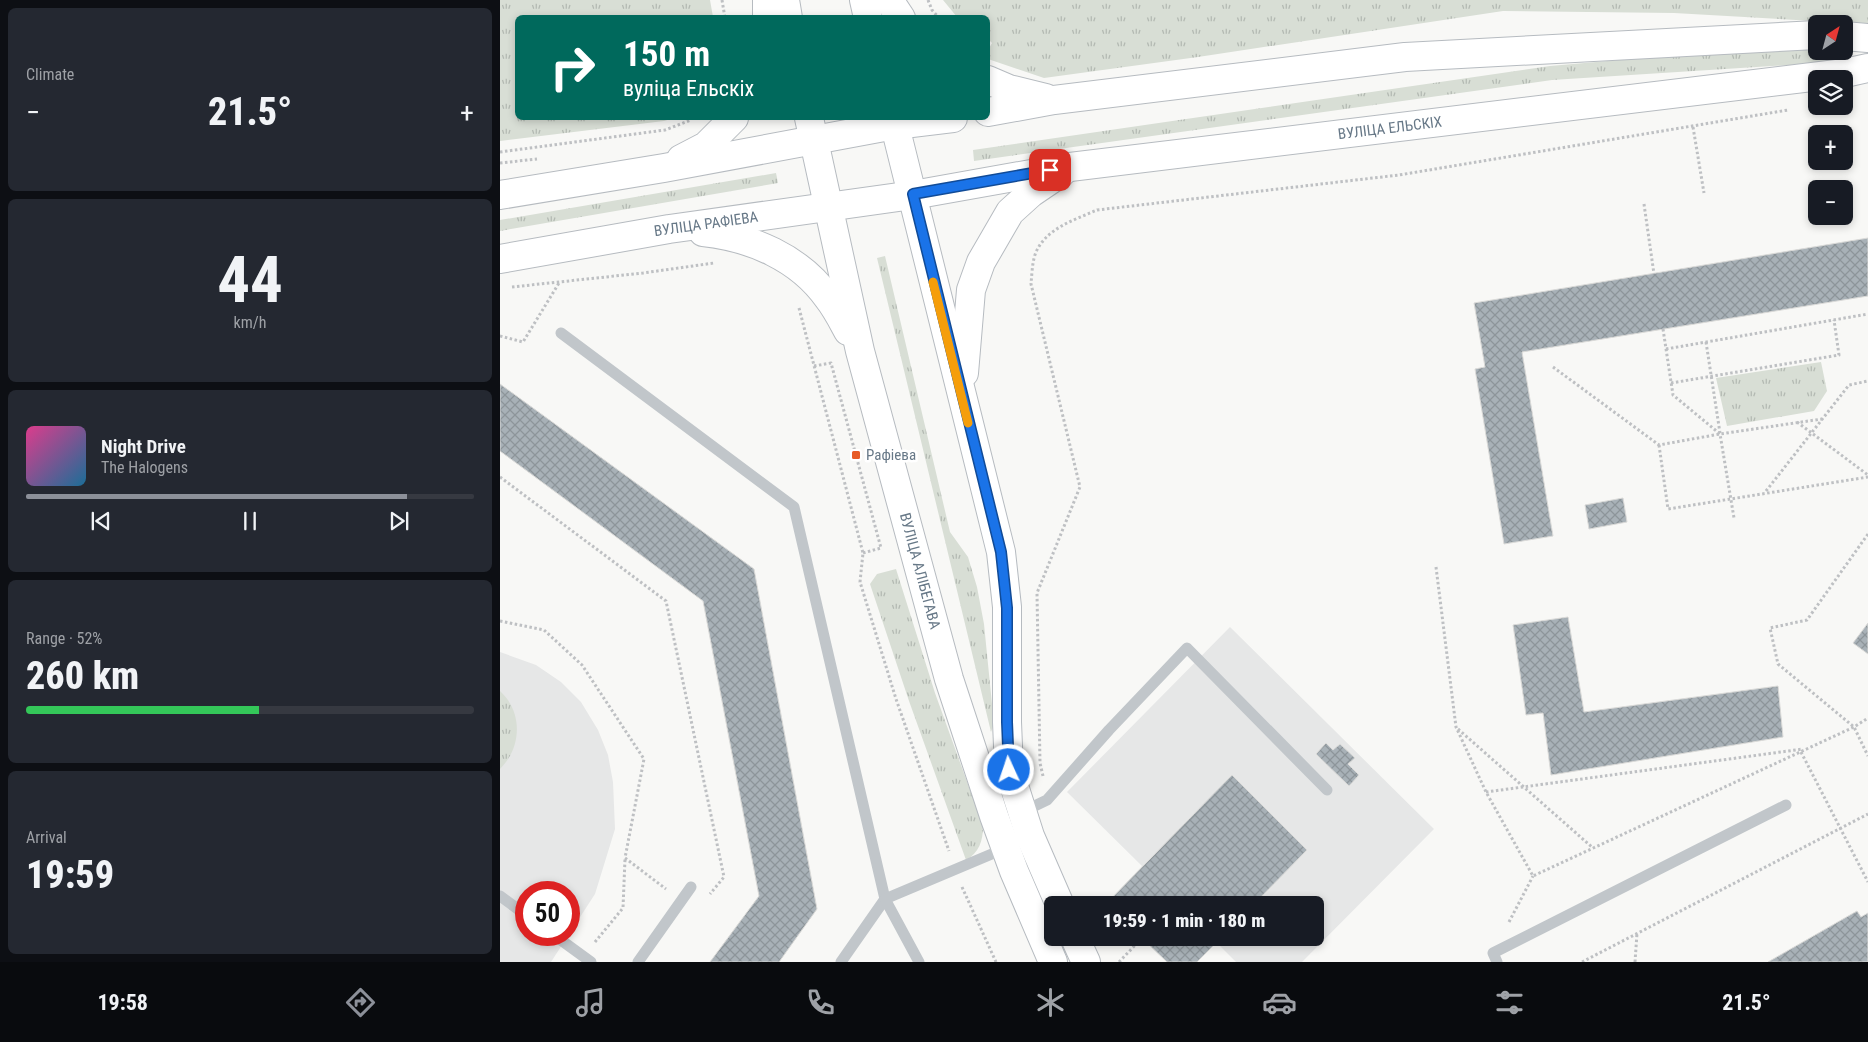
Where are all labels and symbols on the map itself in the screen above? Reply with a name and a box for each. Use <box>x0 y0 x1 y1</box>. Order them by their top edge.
north arrow <box>1808 15 1852 60</box>
street label: ВУЛІЦА ЕЛЬСКІХ <box>1337 113 1443 143</box>
pin <box>1029 149 1071 191</box>
street label: ВУЛІЦА РАФІЕВА <box>653 208 760 240</box>
place label: Рафіева <box>866 446 916 464</box>
marker: Рафіева <box>850 449 862 461</box>
street label: ВУЛІЦА АЛІБЕГАВА <box>896 511 944 631</box>
position arrow <box>982 743 1034 795</box>
speed limit sign: 50 <box>515 881 580 946</box>

